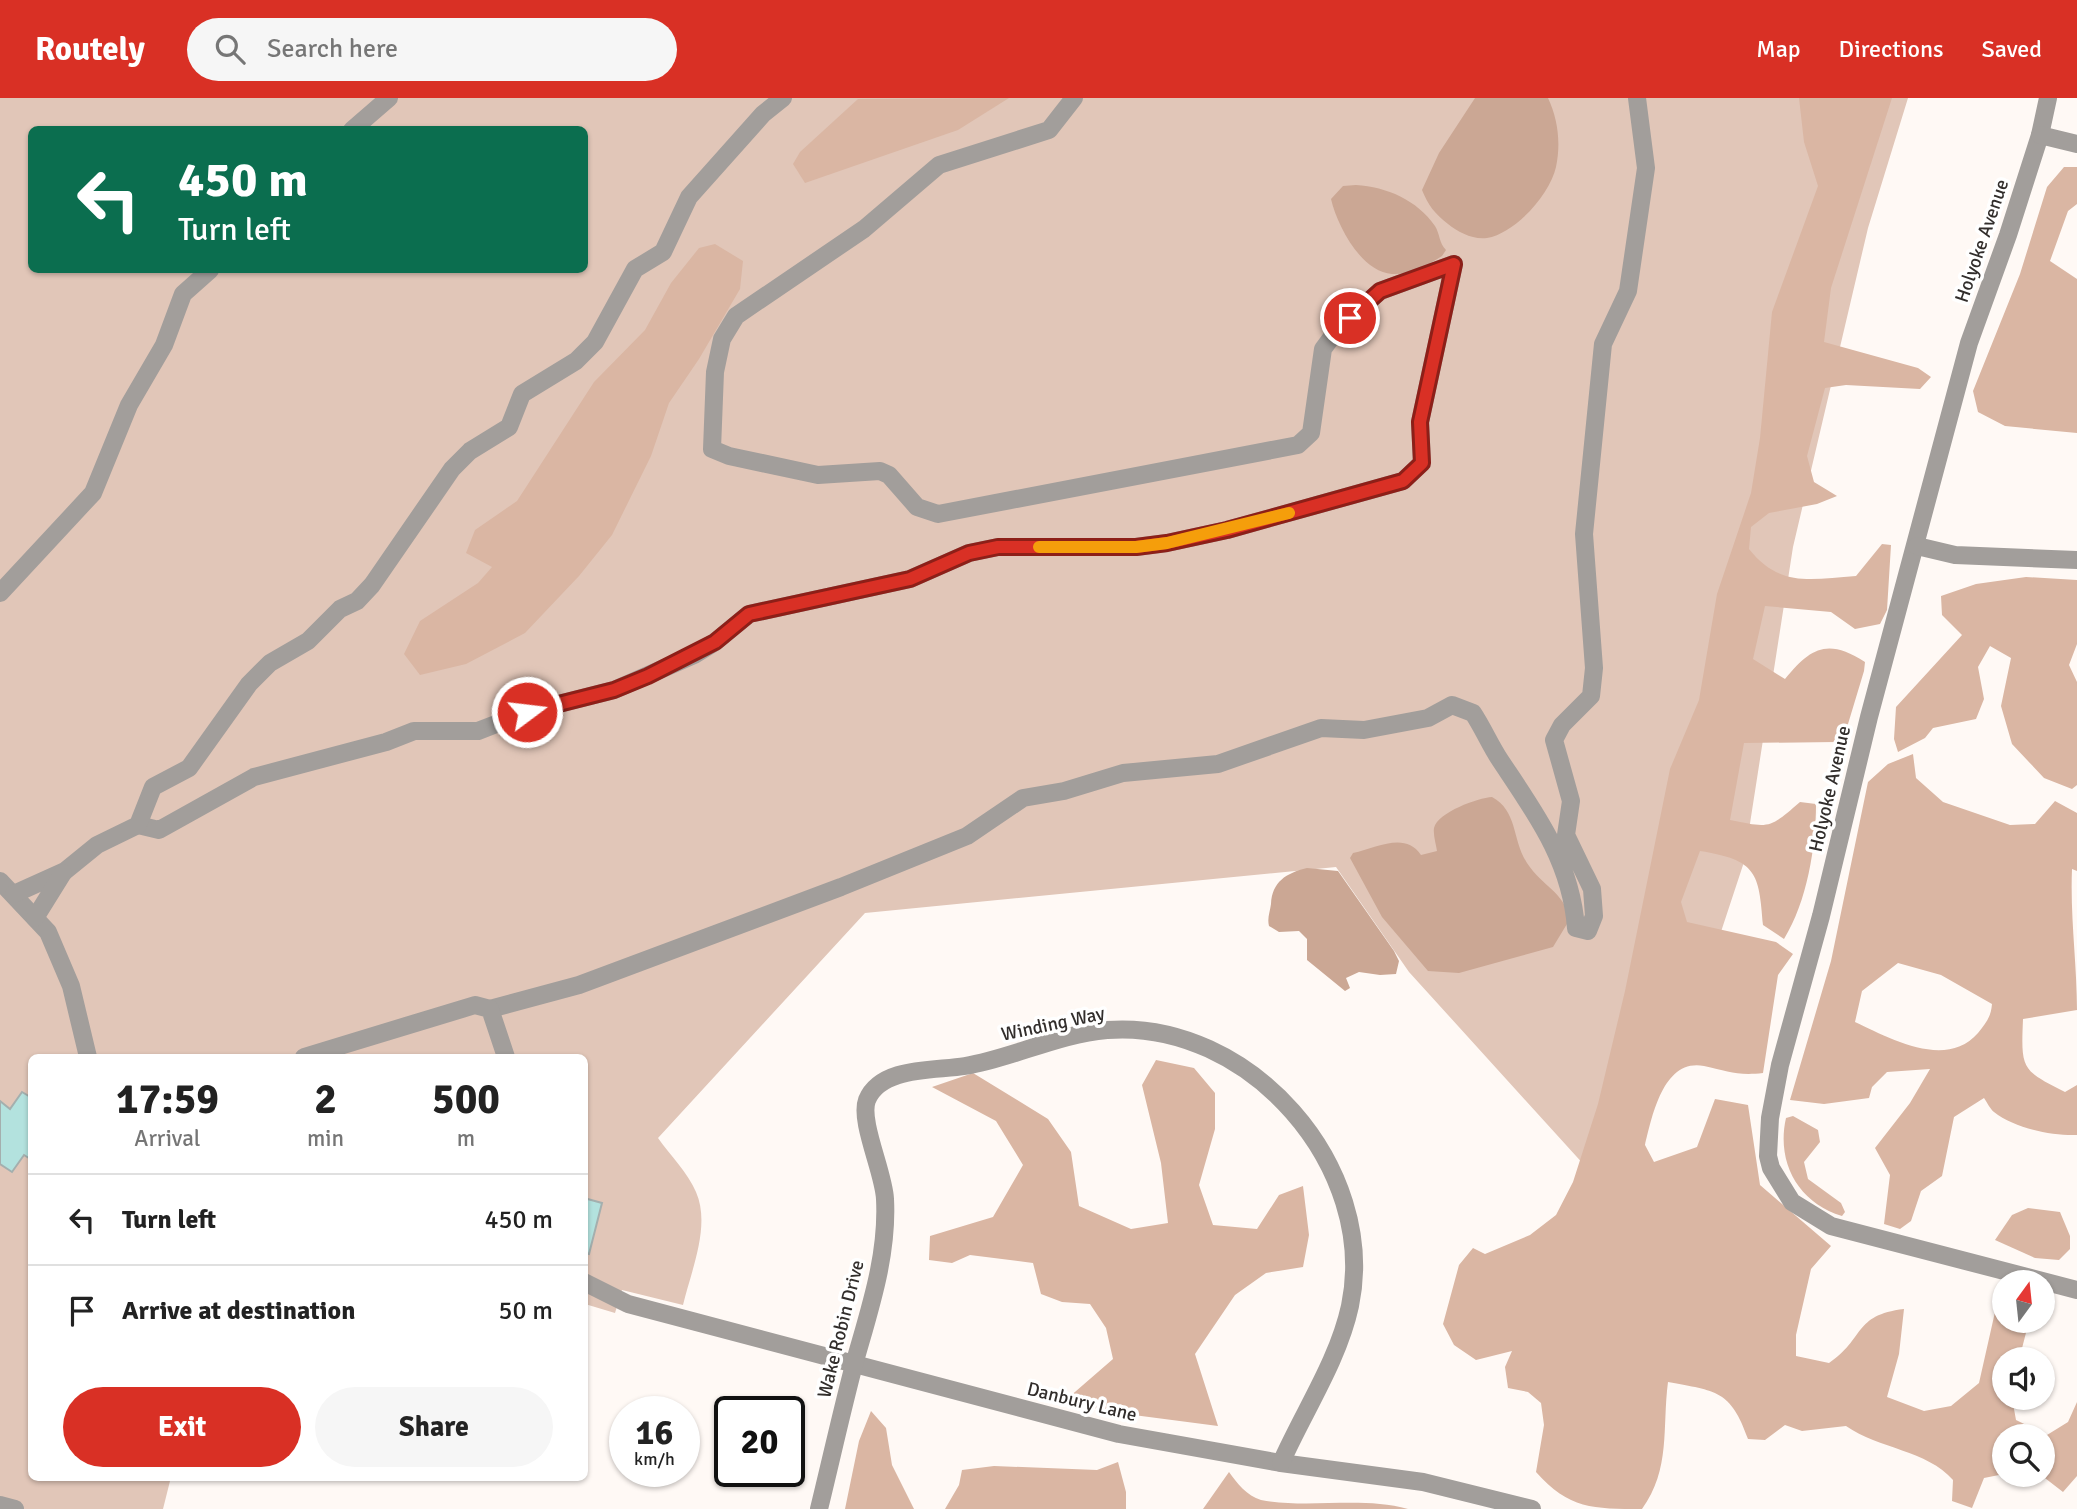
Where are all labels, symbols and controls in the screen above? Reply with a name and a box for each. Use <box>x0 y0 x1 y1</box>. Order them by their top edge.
search box <box>187 18 677 81</box>
text: Routely <box>35 29 145 70</box>
icon: search <box>211 30 249 68</box>
text: Search here <box>267 33 398 65</box>
text: Map <box>1756 34 1801 64</box>
text: Directions <box>1839 34 1944 64</box>
text: Saved <box>1982 34 2042 64</box>
text: 450 m <box>178 150 308 210</box>
icon: left <box>63 154 154 245</box>
street label: Holyoke Avenue <box>1950 176 2014 306</box>
text: Turn left <box>178 210 291 249</box>
pin <box>1320 288 1380 348</box>
icon: arrive <box>1331 299 1369 337</box>
position arrow <box>490 675 564 749</box>
street label: Holyoke Avenue <box>1804 724 1856 854</box>
street label: Winding Way <box>999 1001 1107 1047</box>
text: 17:59 <box>116 1074 219 1125</box>
text: 2 <box>314 1074 337 1125</box>
text: 500 <box>432 1074 500 1125</box>
text: Arrival <box>134 1124 201 1153</box>
text: min <box>307 1124 344 1153</box>
text: m <box>457 1124 475 1153</box>
icon: left <box>63 1201 101 1239</box>
text: Turn left <box>122 1204 216 1236</box>
text: 450 m <box>484 1204 553 1236</box>
street label: Wake Robin Drive <box>812 1258 870 1400</box>
north arrow <box>1992 1270 2054 1334</box>
map controls <box>1992 1270 2055 1487</box>
icon: arrive <box>63 1292 101 1330</box>
text: Arrive at destination <box>122 1295 355 1327</box>
text: 50 m <box>498 1295 553 1327</box>
button: sound <box>1992 1347 2055 1410</box>
street label: Danbury Lane <box>1025 1377 1139 1427</box>
button: Exit <box>63 1387 301 1467</box>
button: Share <box>315 1387 553 1467</box>
speed limit sign: 20 <box>714 1396 805 1487</box>
text: 16 <box>636 1411 673 1454</box>
button: search <box>1992 1424 2055 1487</box>
text: km/h <box>634 1448 675 1470</box>

